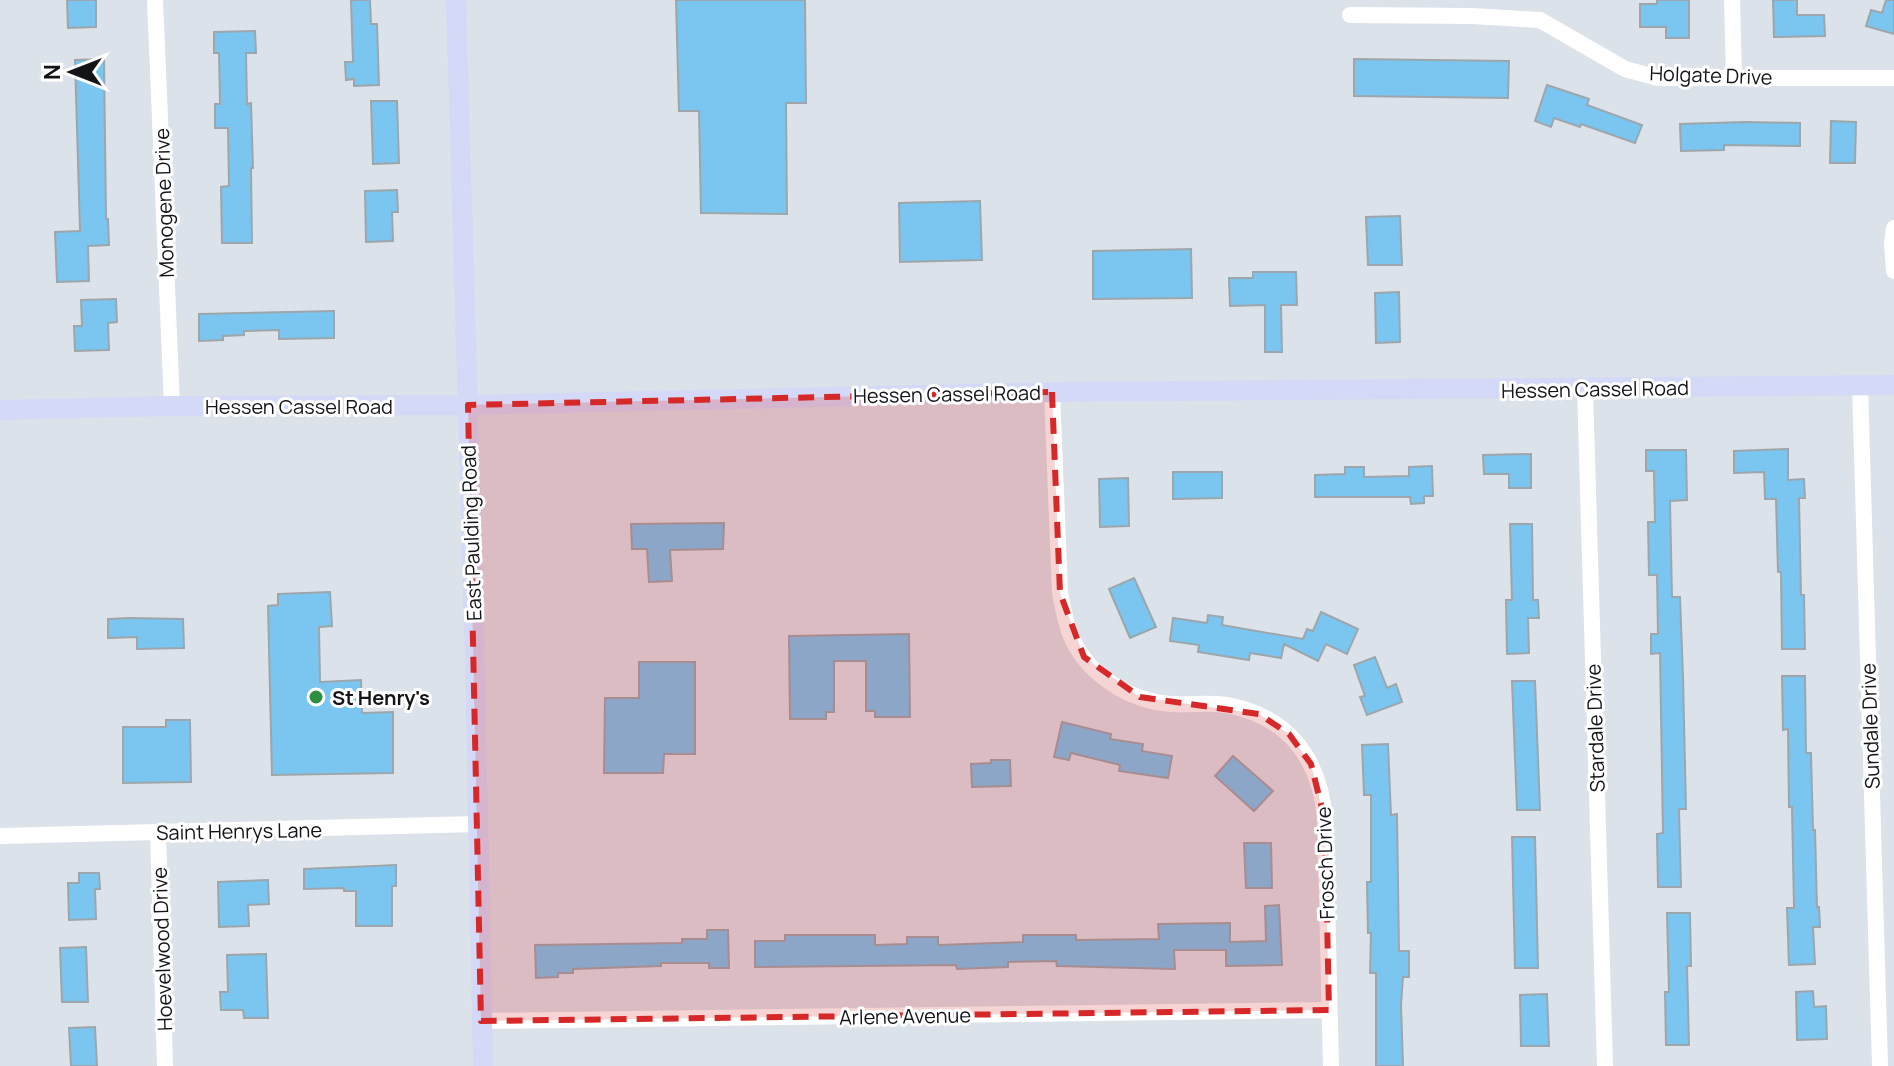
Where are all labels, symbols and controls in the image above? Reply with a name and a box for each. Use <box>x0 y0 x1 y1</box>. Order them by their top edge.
north arrow <box>32 32 112 112</box>
street label: Holgate Drive <box>1649 59 1773 91</box>
text: N <box>37 64 67 80</box>
street label: Monogene Drive <box>148 128 180 278</box>
street label: Hessen Cassel Road <box>1501 374 1689 404</box>
street label: Hessen Cassel Road <box>853 379 1041 409</box>
street label: Hessen Cassel Road <box>205 393 393 420</box>
street label: East Paulding Road <box>454 445 488 621</box>
street label: Stardale Drive <box>1579 663 1611 793</box>
street label: Sundale Drive <box>1854 663 1886 789</box>
place label: St Henry's <box>332 684 430 711</box>
marker: St Henry's <box>307 688 325 706</box>
street label: Frosch Drive <box>1310 806 1340 920</box>
street label: Saint Henrys Lane <box>156 816 322 846</box>
street label: Hoevelwood Drive <box>146 867 178 1031</box>
street label: Arlene Avenue <box>839 1001 971 1031</box>

